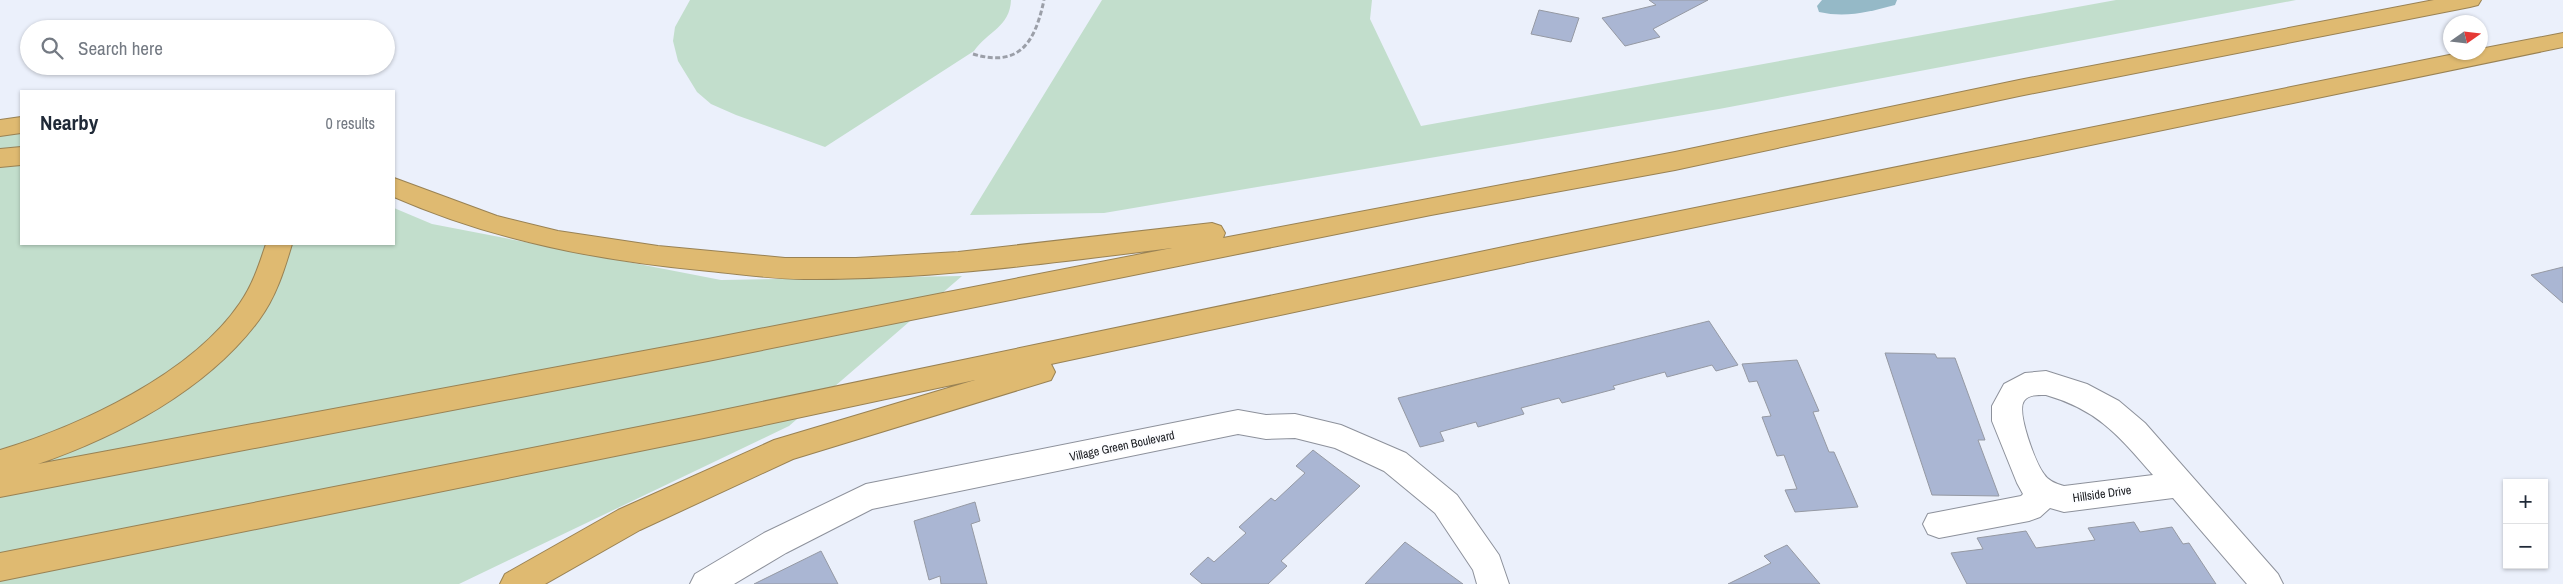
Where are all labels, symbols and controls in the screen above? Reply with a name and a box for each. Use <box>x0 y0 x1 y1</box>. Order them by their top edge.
north arrow <box>2443 15 2488 60</box>
search box <box>20 20 395 75</box>
icon: search <box>38 34 66 62</box>
text: Search here <box>78 35 163 61</box>
text: Nearby <box>40 108 98 137</box>
text: 0 results <box>325 112 375 134</box>
street label: Village Green Boulevard <box>1068 427 1176 465</box>
map controls <box>2503 479 2548 569</box>
button: + <box>2503 479 2548 524</box>
street label: Hillside Drive <box>2072 482 2132 506</box>
button: − <box>2503 524 2548 569</box>

